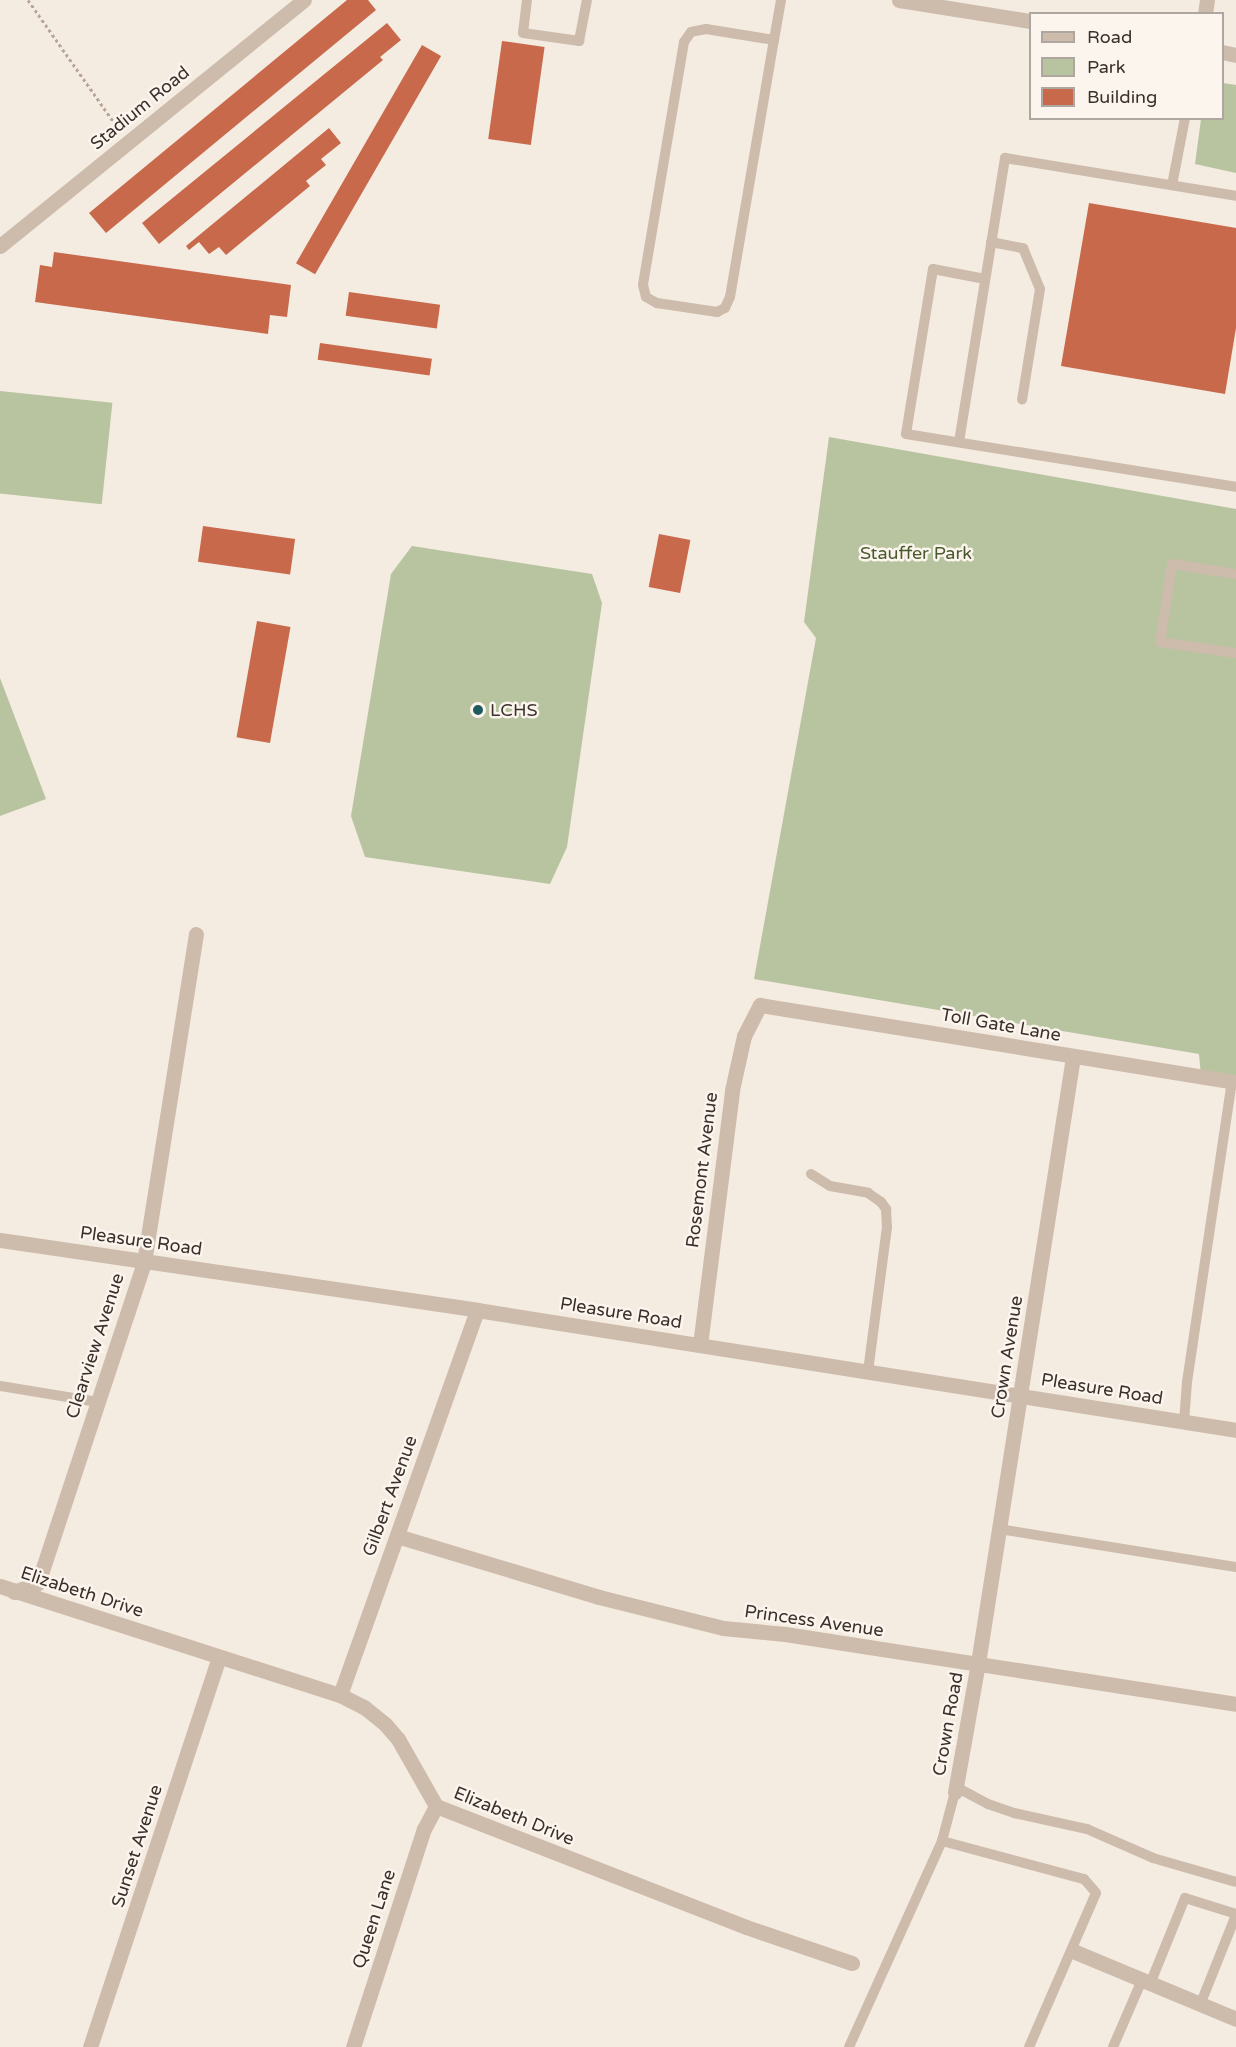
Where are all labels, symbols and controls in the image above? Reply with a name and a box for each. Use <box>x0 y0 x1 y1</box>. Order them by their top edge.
legend <box>1029 12 1224 120</box>
text: Road <box>1087 26 1132 48</box>
text: Park <box>1087 56 1125 78</box>
street label: Stadium Road <box>86 62 194 154</box>
text: Building <box>1087 86 1157 108</box>
park label: Stauffer Park <box>860 542 972 564</box>
place label: LCHS <box>490 699 538 721</box>
marker: LCHS <box>471 703 485 717</box>
street label: Toll Gate Lane <box>939 1004 1063 1046</box>
street label: Rosemont Avenue <box>682 1091 722 1249</box>
street label: Pleasure Road <box>79 1222 203 1260</box>
street label: Clearview Avenue <box>61 1271 129 1421</box>
street label: Pleasure Road <box>559 1293 683 1333</box>
street label: Crown Avenue <box>987 1294 1027 1420</box>
street label: Pleasure Road <box>1040 1369 1164 1409</box>
street label: Gilbert Avenue <box>358 1433 422 1559</box>
street label: Elizabeth Drive <box>18 1562 146 1622</box>
street label: Princess Avenue <box>743 1601 885 1641</box>
street label: Crown Road <box>928 1670 968 1778</box>
street label: Sunset Avenue <box>107 1782 167 1910</box>
street label: Elizabeth Drive <box>451 1782 577 1850</box>
street label: Queen Lane <box>348 1867 400 1971</box>

